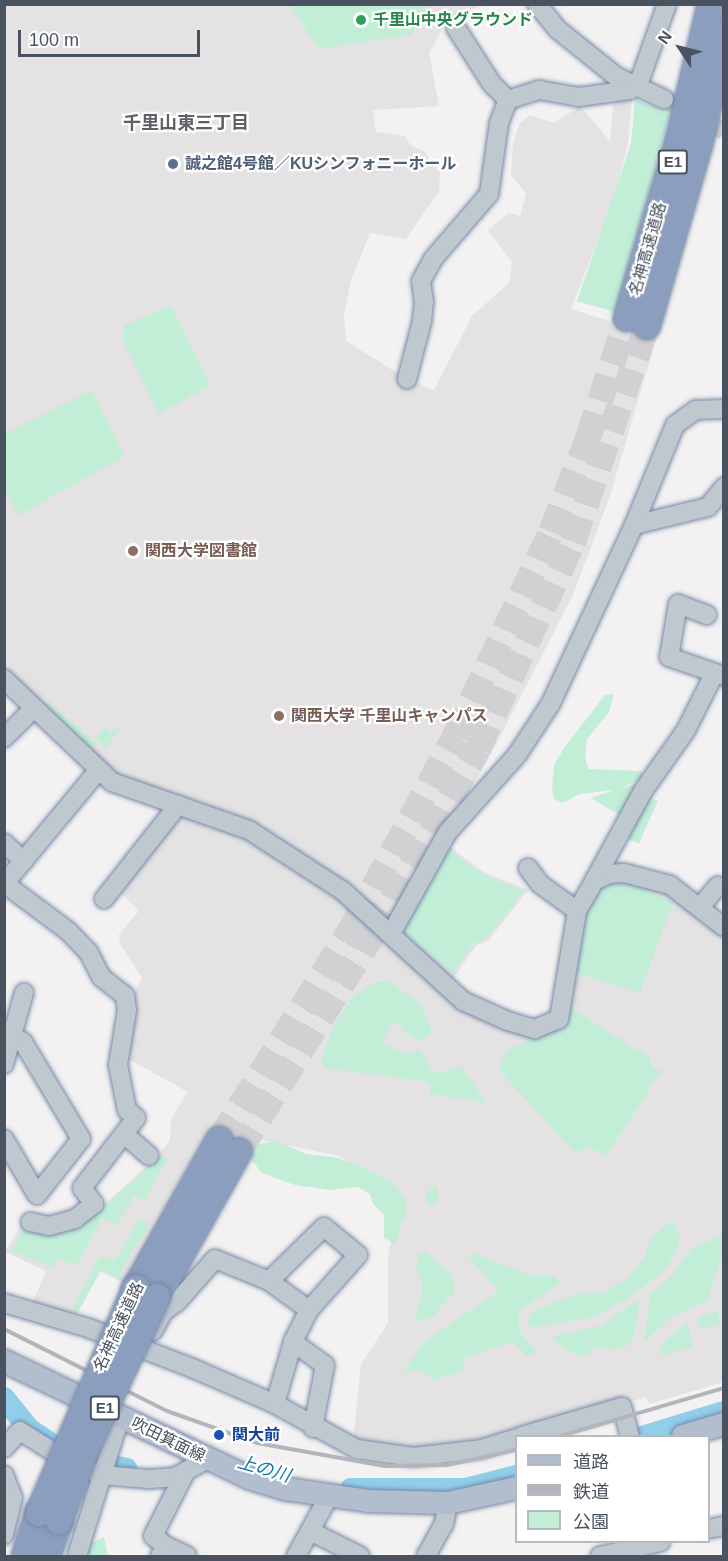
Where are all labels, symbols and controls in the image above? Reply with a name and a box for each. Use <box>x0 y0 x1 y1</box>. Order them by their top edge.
place label: 千里山中央グラウンド <box>373 10 533 30</box>
marker: 千里山中央グラウンド <box>354 13 368 27</box>
scale bar <box>21 18 202 56</box>
north arrow <box>650 18 710 78</box>
text: N <box>655 28 675 47</box>
text: 100 m <box>29 30 79 50</box>
district label: 千里山東三丁目 <box>123 112 249 134</box>
road number: E1 <box>656 150 690 174</box>
place label: 誠之館4号館／KUシンフォニーホール <box>185 154 457 174</box>
marker: 誠之館4号館／KUシンフォニーホール <box>166 157 180 171</box>
street label: 名神高速道路 <box>626 200 670 298</box>
place label: 関西大学図書館 <box>145 541 257 561</box>
marker: 関西大学図書館 <box>126 544 140 558</box>
place label: 関西大学 千里山キャンパス <box>291 706 487 726</box>
marker: 関西大学 千里山キャンパス <box>272 709 286 723</box>
street label: 名神高速道路 <box>90 1279 148 1375</box>
road number: E1 <box>88 1396 122 1420</box>
street label: 吹田箕面線 <box>128 1414 208 1466</box>
place label: 関大前 <box>232 1425 280 1445</box>
marker: 関大前 <box>210 1426 228 1444</box>
legend <box>515 1435 710 1543</box>
water label: 上の川 <box>235 1451 293 1487</box>
text: 道路 <box>573 1452 609 1472</box>
text: 鉄道 <box>573 1482 609 1502</box>
text: 公園 <box>573 1512 609 1532</box>

